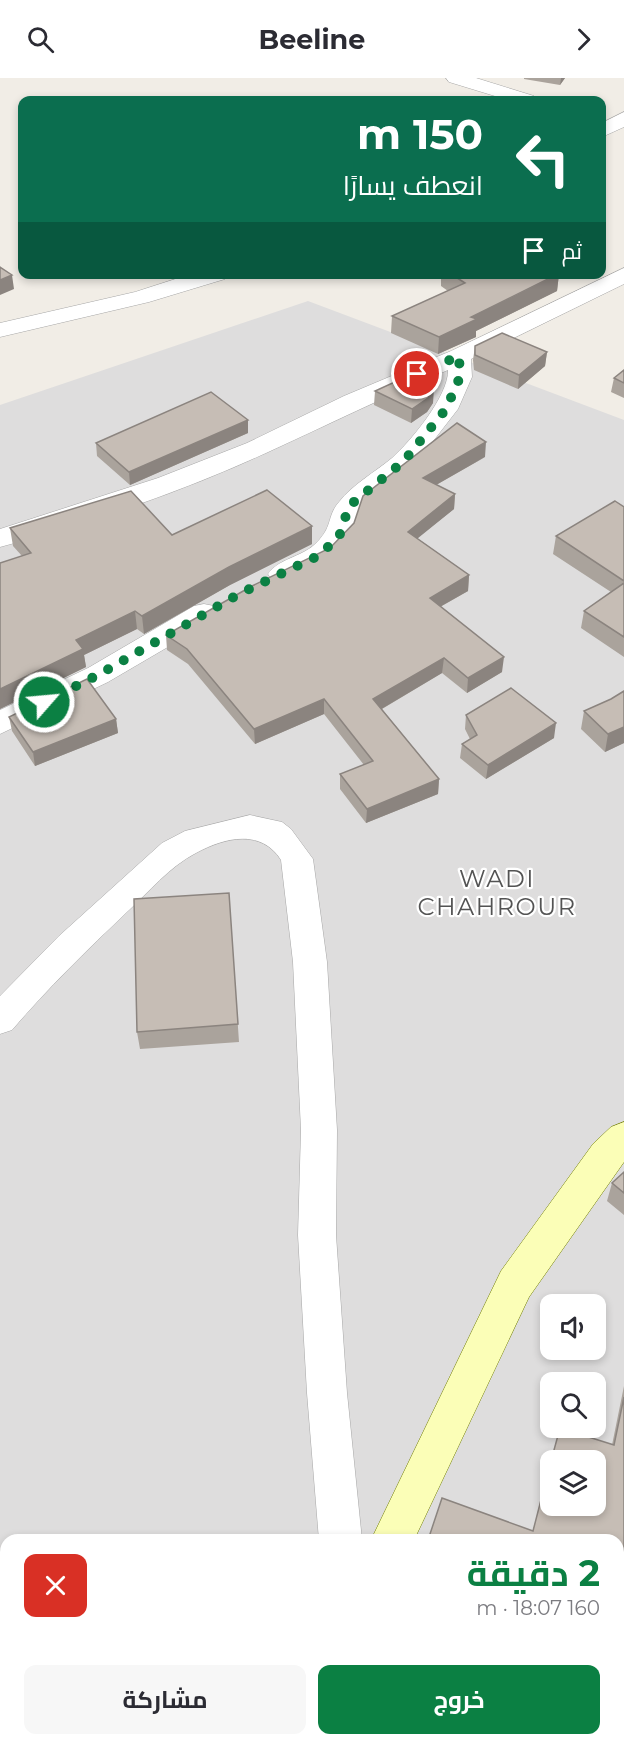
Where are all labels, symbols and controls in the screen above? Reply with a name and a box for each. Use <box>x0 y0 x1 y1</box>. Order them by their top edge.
icon: search <box>24 23 57 56</box>
text: Beeline <box>259 23 365 56</box>
icon: forward <box>567 23 600 56</box>
text: 150 m <box>357 108 483 160</box>
icon: left <box>504 120 582 198</box>
text: انعطف يسارًا <box>343 169 483 202</box>
icon: arrive <box>517 234 550 267</box>
text: ثم <box>562 238 582 265</box>
pin <box>391 348 442 399</box>
icon: arrive <box>400 357 433 390</box>
position arrow <box>12.0 670 76.0 734</box>
district label: WADI CHAHROUR <box>417 864 577 921</box>
map controls <box>540 1294 606 1516</box>
button: sound <box>540 1294 606 1360</box>
button: search <box>540 1372 606 1438</box>
button: layers <box>540 1450 606 1516</box>
text: 2 دقيقة <box>467 1551 600 1595</box>
button: close <box>24 1554 87 1617</box>
text: 160 m · 18:07 <box>476 1596 600 1620</box>
button: مشاركة <box>24 1665 306 1734</box>
button: خروج <box>318 1665 600 1734</box>

